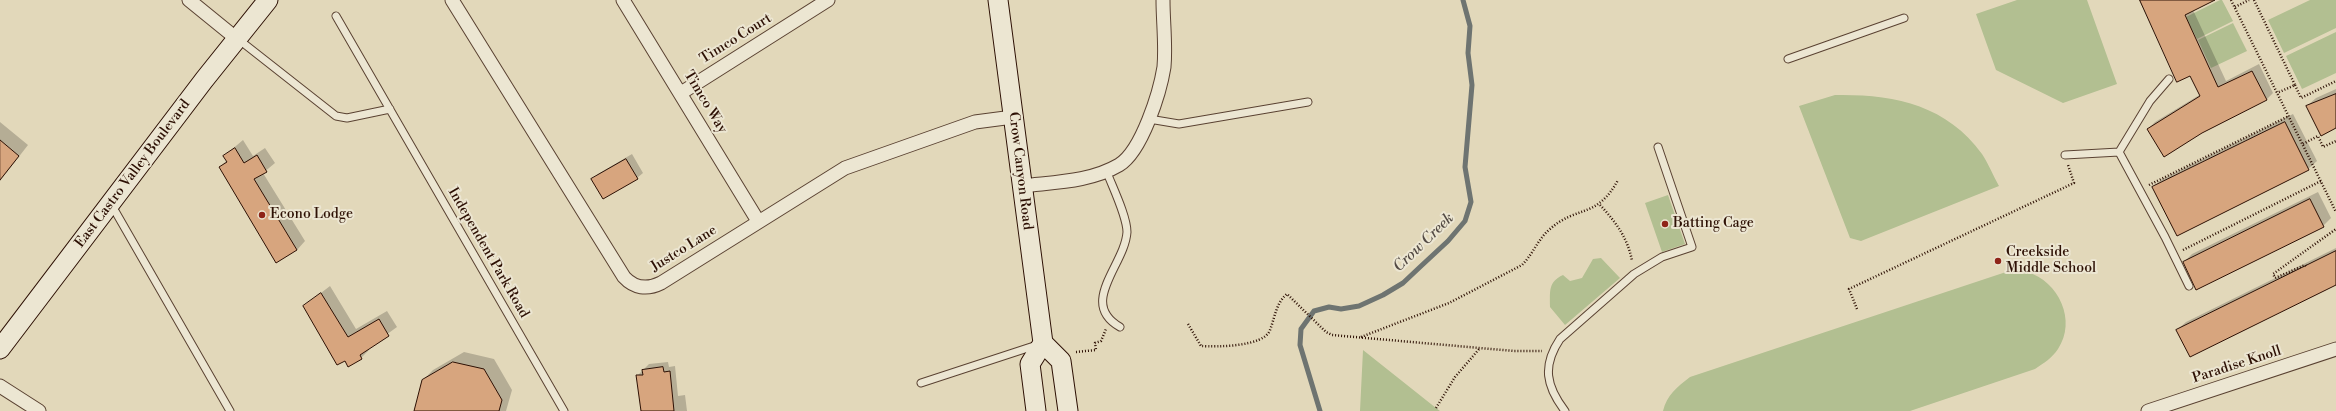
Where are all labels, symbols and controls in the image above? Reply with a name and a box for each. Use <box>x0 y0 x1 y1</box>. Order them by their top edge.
street label: Timco Court <box>697 10 775 68</box>
street label: Timco Way <box>680 68 730 136</box>
street label: East Castro Valley Boulevard <box>72 97 194 251</box>
street label: Crow Canyon Road <box>1004 111 1036 231</box>
street label: Independent Park Road <box>444 185 532 321</box>
place label: Econo Lodge <box>270 207 353 223</box>
marker: Econo Lodge <box>257 210 267 220</box>
water label: Crow Creek <box>1390 210 1458 276</box>
place label: Batting Cage <box>1673 216 1754 232</box>
marker: Batting Cage <box>1660 219 1670 229</box>
street label: Justco Lane <box>648 222 720 276</box>
place label: Creekside Middle School <box>2006 245 2096 278</box>
marker: Creekside Middle School <box>1993 256 2003 266</box>
street label: Paradise Knoll <box>2190 343 2284 387</box>

